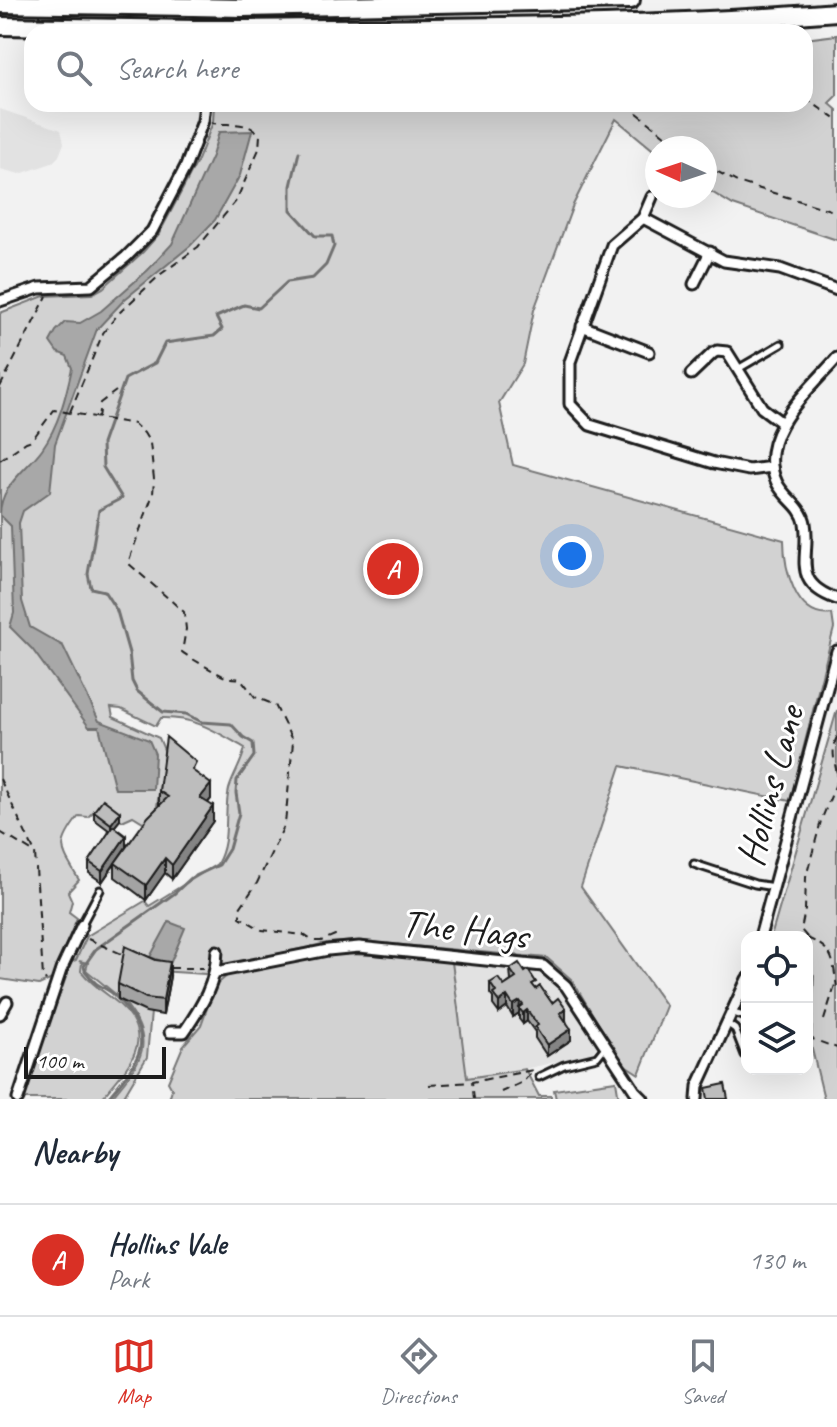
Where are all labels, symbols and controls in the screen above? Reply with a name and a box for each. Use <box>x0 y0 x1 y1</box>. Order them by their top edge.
search box <box>24 24 813 112</box>
icon: search <box>52 46 96 90</box>
text: Search here <box>116 49 238 87</box>
north arrow <box>645 136 717 208</box>
your location <box>552 536 592 576</box>
pin: A <box>367 539 419 599</box>
street label: Hollins Lane <box>725 698 816 871</box>
street label: The Hags <box>399 898 534 961</box>
map controls <box>741 931 813 1075</box>
button: locate <box>741 931 813 1003</box>
button: layers <box>741 1003 813 1075</box>
scale bar <box>24 1043 166 1079</box>
text: 100 m <box>36 1047 83 1075</box>
text: Nearby <box>32 1130 118 1173</box>
text: Hollins Vale <box>108 1225 226 1263</box>
text: A <box>51 1244 65 1277</box>
text: 130 m <box>749 1244 805 1277</box>
text: Park <box>108 1263 149 1296</box>
tab: Map <box>112 1334 156 1410</box>
tab: Directions <box>380 1334 457 1410</box>
tab: Saved <box>681 1334 725 1410</box>

